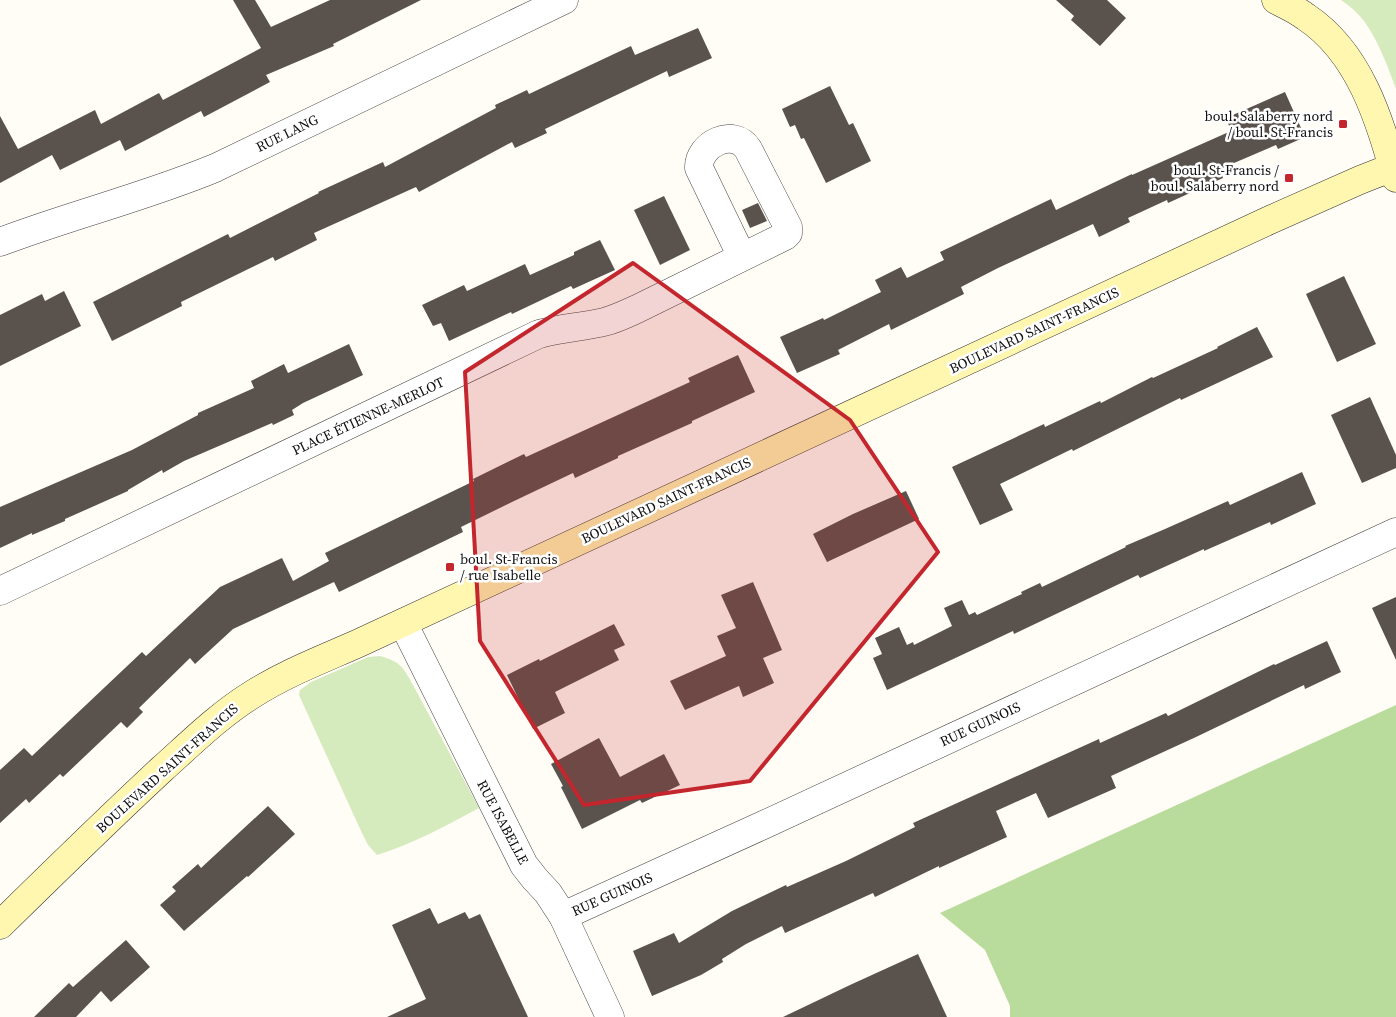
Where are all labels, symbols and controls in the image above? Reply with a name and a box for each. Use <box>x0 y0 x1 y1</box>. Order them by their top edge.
place label: boul. Salaberry nord / boul. St-Francis <box>1205 106 1333 142</box>
street label: RUE LANG <box>252 109 322 157</box>
marker: boul. Salaberry nord / boul. St-Francis <box>1337 118 1349 130</box>
place label: boul. St-Francis / boul. Salaberry nord <box>1151 160 1279 196</box>
marker: boul. St-Francis / boul. Salaberry nord <box>1283 172 1295 184</box>
street label: BOULEVARD SAINT-FRANCIS <box>946 282 1122 378</box>
street label: PLACE ÉTIENNE-MERLOT <box>289 372 448 460</box>
street label: BOULEVARD SAINT-FRANCIS <box>578 452 754 548</box>
place label: boul. St-Francis / rue Isabelle <box>460 549 558 585</box>
marker: boul. St-Francis / rue Isabelle <box>444 561 456 573</box>
street label: RUE GUINOIS <box>937 697 1023 751</box>
street label: BOULEVARD SAINT-FRANCIS <box>92 699 242 837</box>
street label: RUE ISABELLE <box>472 776 534 868</box>
street label: RUE GUINOIS <box>568 867 656 921</box>

